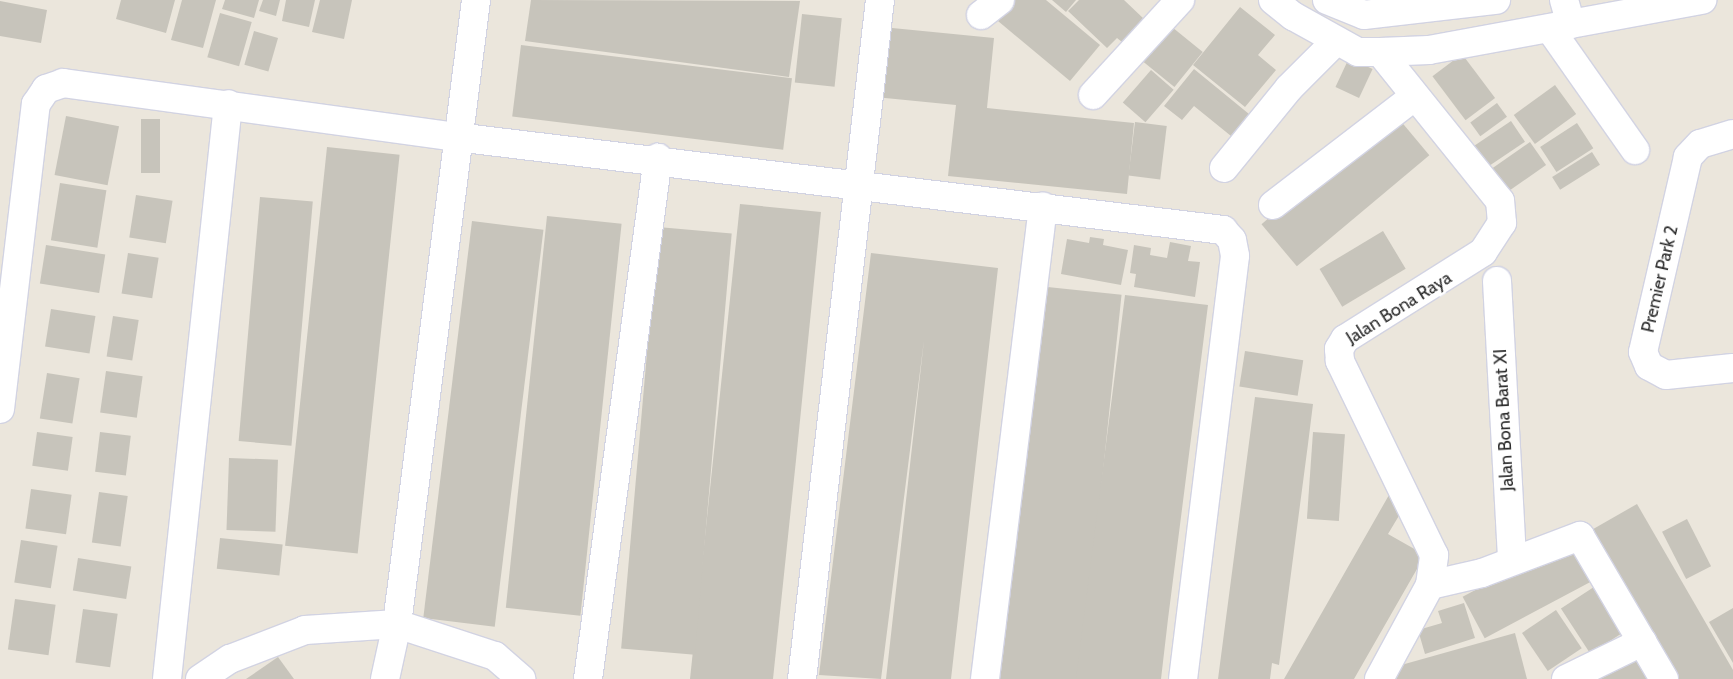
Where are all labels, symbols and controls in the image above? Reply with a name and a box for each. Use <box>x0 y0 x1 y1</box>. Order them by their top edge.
street label: Premier Park 2 <box>1637 223 1683 335</box>
street label: Jalan Bona Raya <box>1342 267 1456 349</box>
street label: Jalan Bona Barat XI <box>1489 348 1519 492</box>

